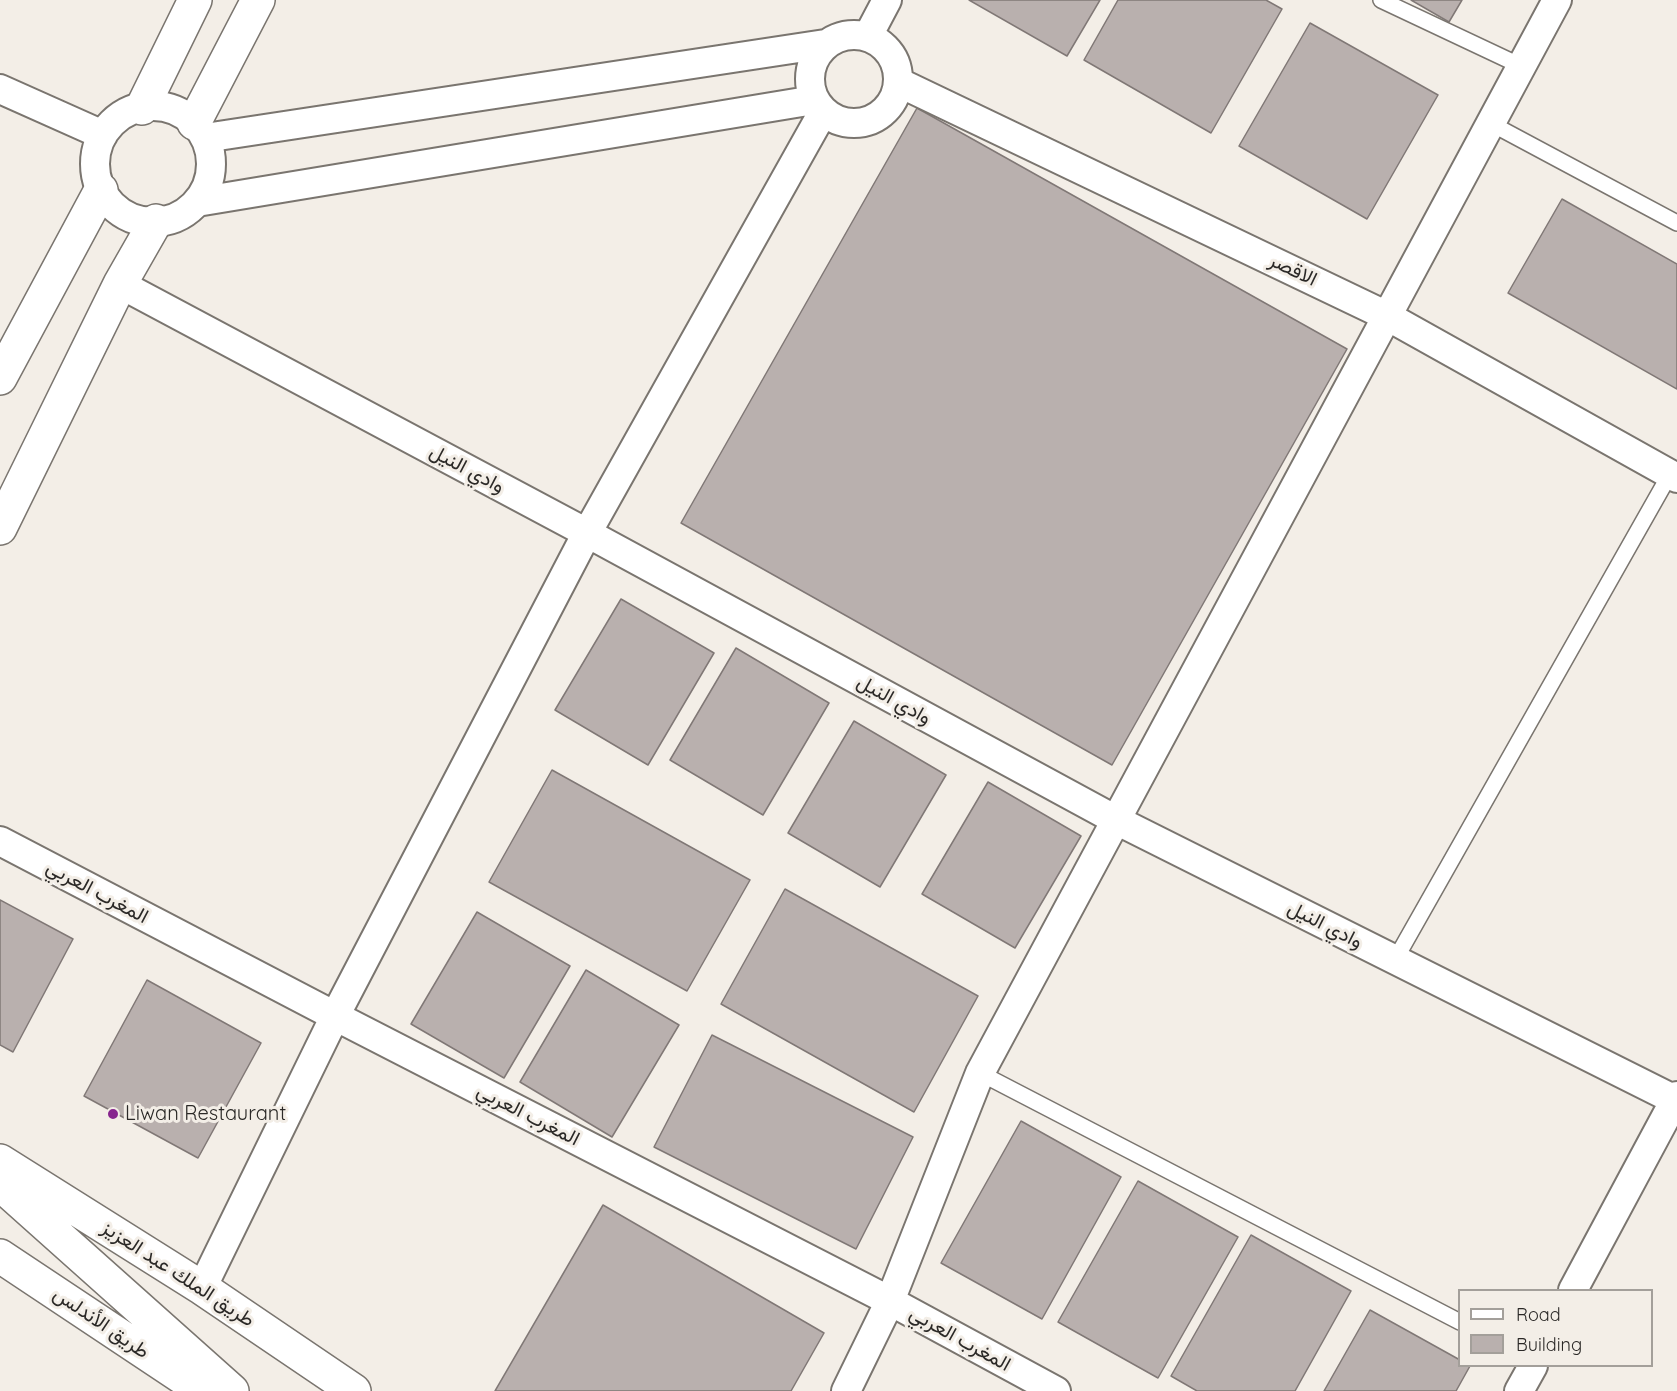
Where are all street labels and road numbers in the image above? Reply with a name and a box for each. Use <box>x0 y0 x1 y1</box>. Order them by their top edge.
street label: الاقصر <box>1265 248 1321 292</box>
street label: وادي النيل <box>426 439 508 499</box>
street label: وادي النيل <box>853 670 935 730</box>
street label: المغرب العربي <box>42 855 152 929</box>
street label: وادي النيل <box>1283 896 1367 954</box>
street label: المغرب العربي <box>473 1079 583 1151</box>
street label: طريق الملك عبد العزيز <box>97 1216 259 1332</box>
street label: طريق الأندلس <box>48 1282 154 1364</box>
street label: المغرب العربي <box>905 1301 1015 1377</box>

